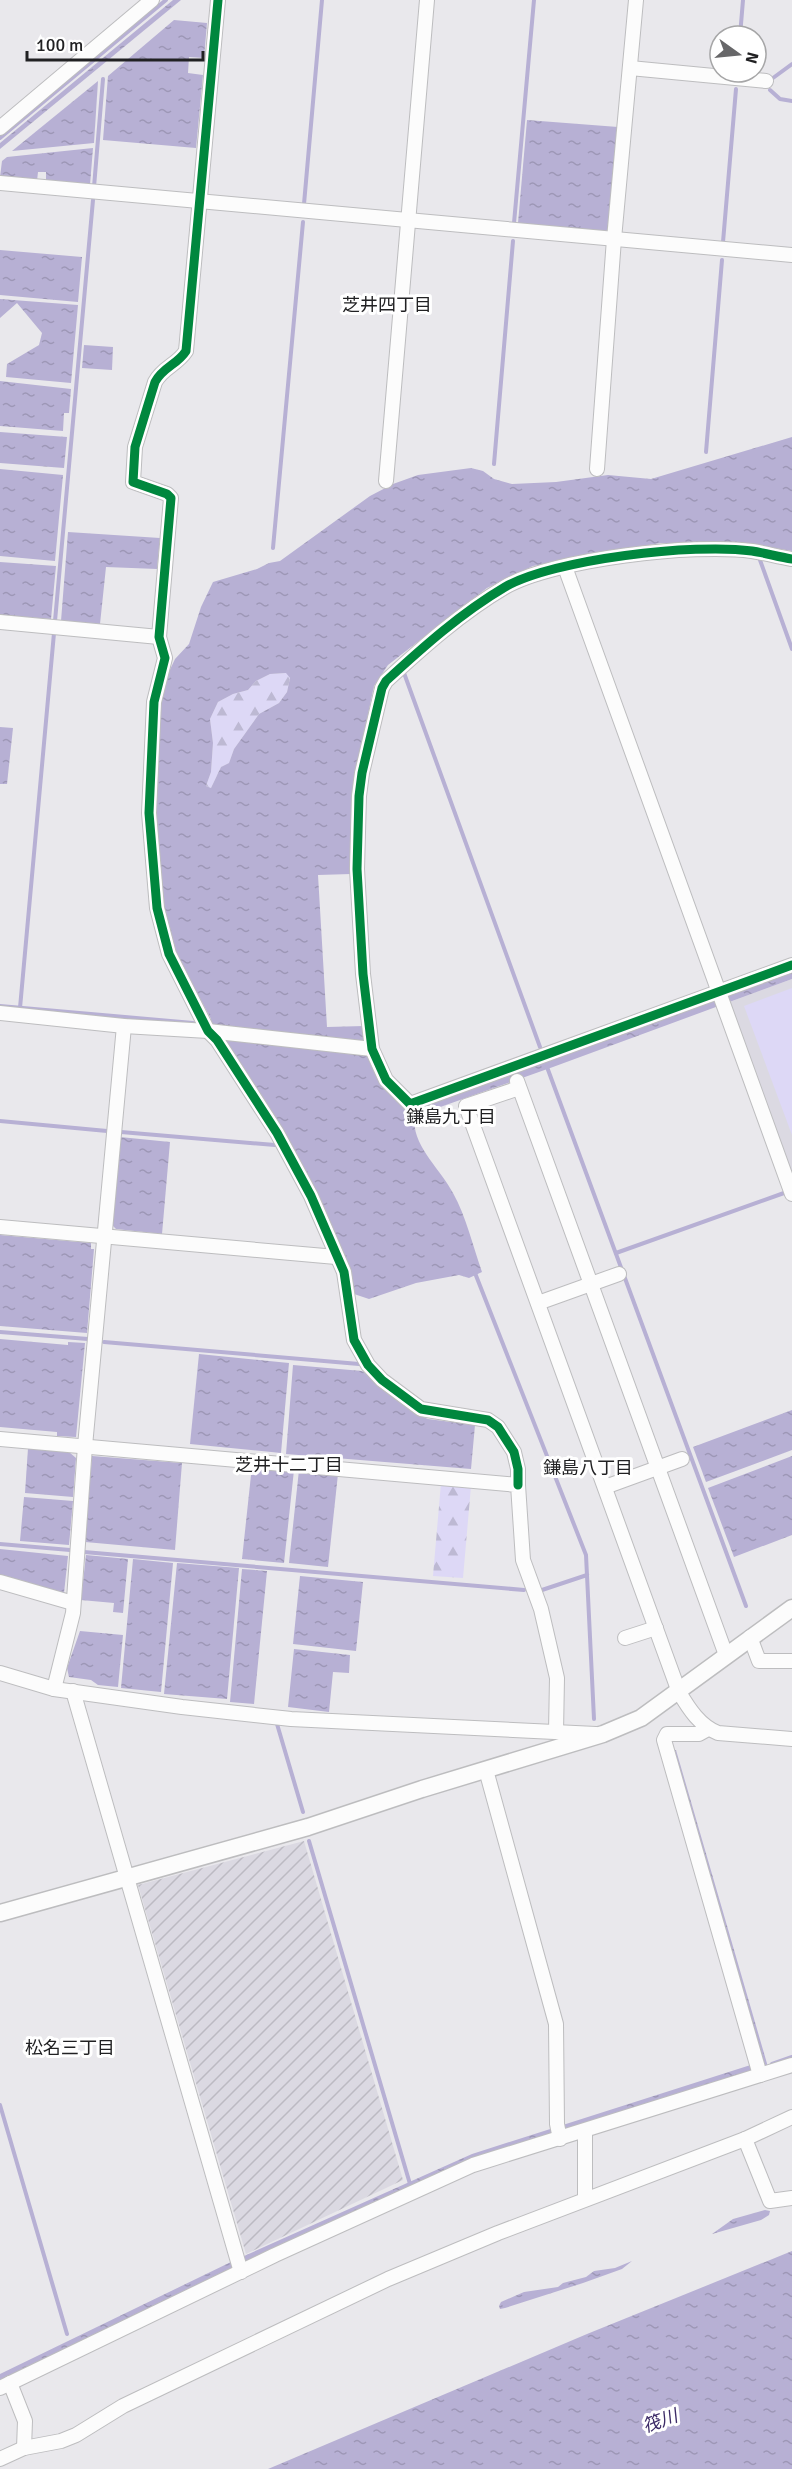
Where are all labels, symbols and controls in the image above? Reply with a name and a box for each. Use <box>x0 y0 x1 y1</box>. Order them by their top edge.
scale bar <box>27 24 202 62</box>
north arrow <box>708 24 768 84</box>
text: 100 m <box>36 34 83 56</box>
text: N <box>740 50 763 66</box>
district label: 芝井四丁目 <box>342 294 432 316</box>
district label: 鎌島九丁目 <box>406 1106 496 1128</box>
district label: 芝井十二丁目 <box>235 1454 343 1476</box>
district label: 鎌島八丁目 <box>543 1457 633 1479</box>
district label: 松名三丁目 <box>25 2037 115 2059</box>
water label: 筏川 <box>639 2404 683 2437</box>

